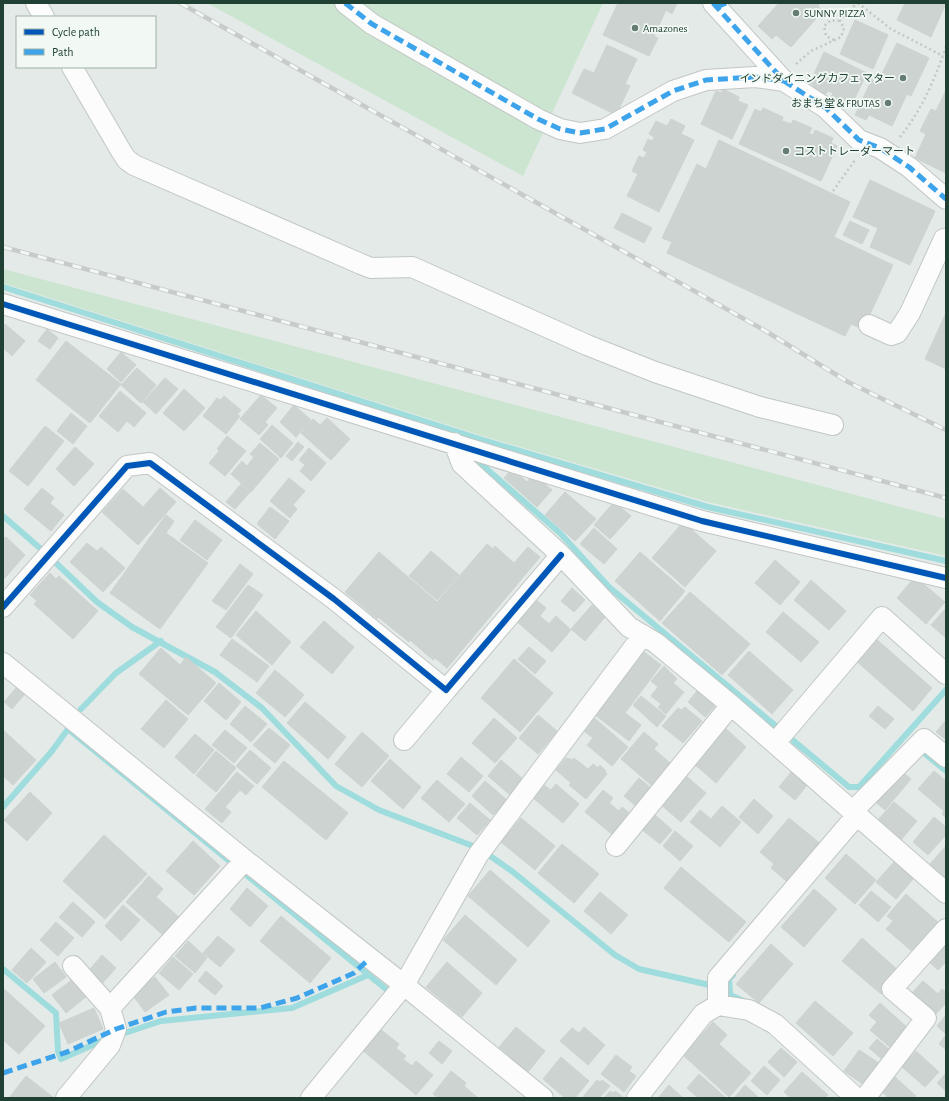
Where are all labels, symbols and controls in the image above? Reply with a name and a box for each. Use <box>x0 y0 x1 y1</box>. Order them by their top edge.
marker: SUNNY PIZZA <box>791 8 801 18</box>
place label: SUNNY PIZZA <box>804 8 866 19</box>
legend <box>16 16 156 68</box>
marker: Amazones <box>630 23 640 33</box>
place label: Amazones <box>643 23 688 34</box>
text: Cycle path <box>52 26 100 39</box>
text: Path <box>52 46 74 58</box>
place label: インドダイニングカフェ マター <box>739 72 895 84</box>
marker: インドダイニングカフェ マター <box>898 73 908 83</box>
place label: おまち堂＆FRUTAS <box>791 97 880 109</box>
marker: おまち堂＆FRUTAS <box>883 98 893 108</box>
place label: コストトレーダーマート <box>794 145 915 157</box>
marker: コストトレーダーマート <box>781 146 791 156</box>

